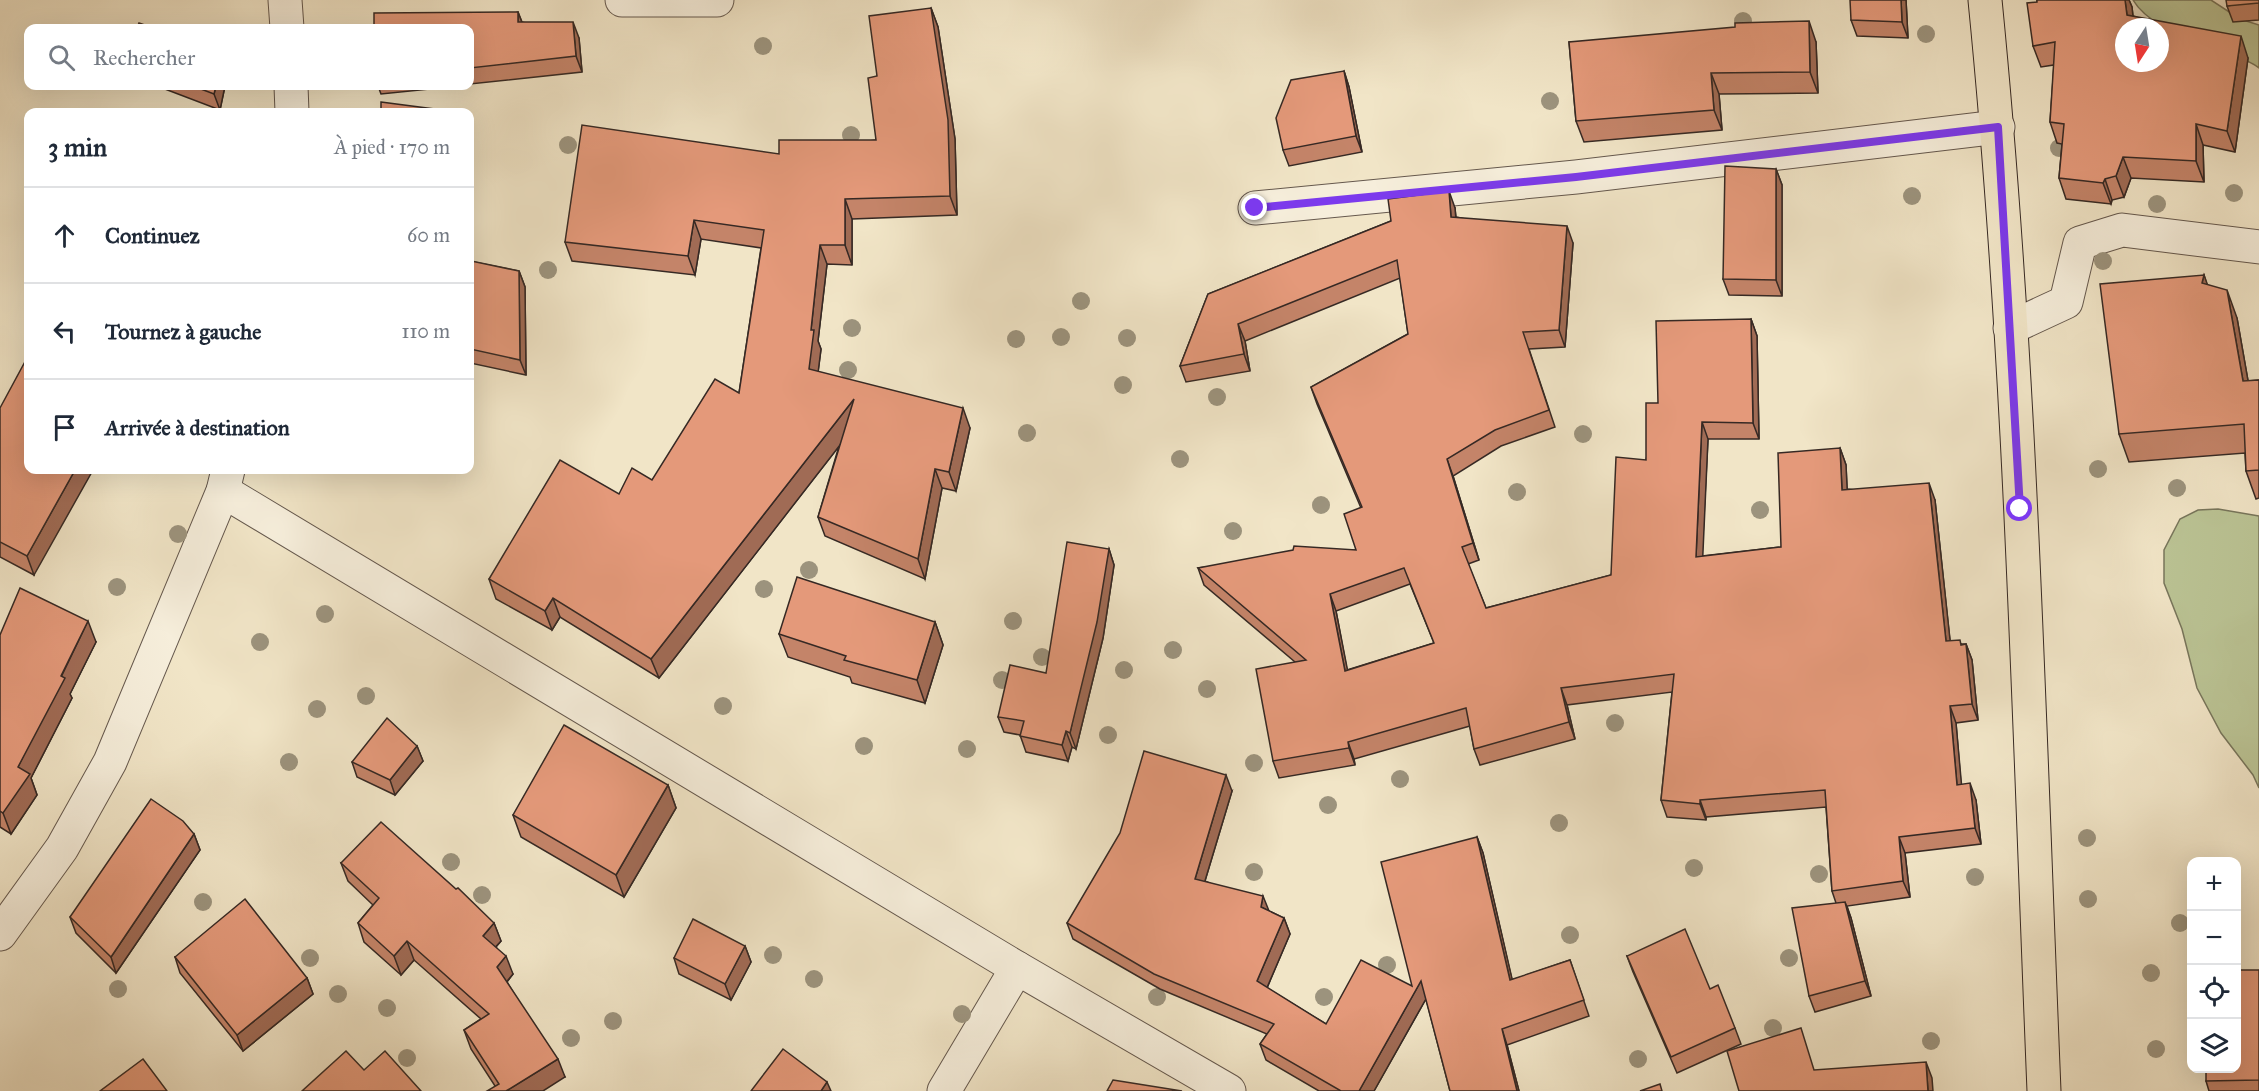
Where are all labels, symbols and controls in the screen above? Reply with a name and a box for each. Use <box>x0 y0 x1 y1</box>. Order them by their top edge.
north arrow <box>2115 18 2169 72</box>
search box <box>24 24 474 90</box>
icon: search <box>45 41 78 74</box>
text: Rechercher <box>93 44 195 71</box>
text: 3 min <box>48 131 107 163</box>
text: À pied · 170 m <box>334 135 450 159</box>
route end <box>1241 194 1267 220</box>
icon: ahead <box>48 219 81 252</box>
text: Continuez <box>105 222 200 249</box>
text: 60 m <box>407 223 450 247</box>
icon: left <box>48 315 81 348</box>
text: Tournez à gauche <box>105 318 261 345</box>
text: 110 m <box>402 319 450 343</box>
icon: arrive <box>48 411 81 444</box>
text: Arrivée à destination <box>105 414 290 441</box>
route start <box>2006 495 2032 521</box>
map controls <box>2187 857 2241 1073</box>
button: + <box>2187 857 2241 911</box>
button: − <box>2187 911 2241 965</box>
button: locate <box>2187 965 2241 1019</box>
button: layers <box>2187 1019 2241 1073</box>

